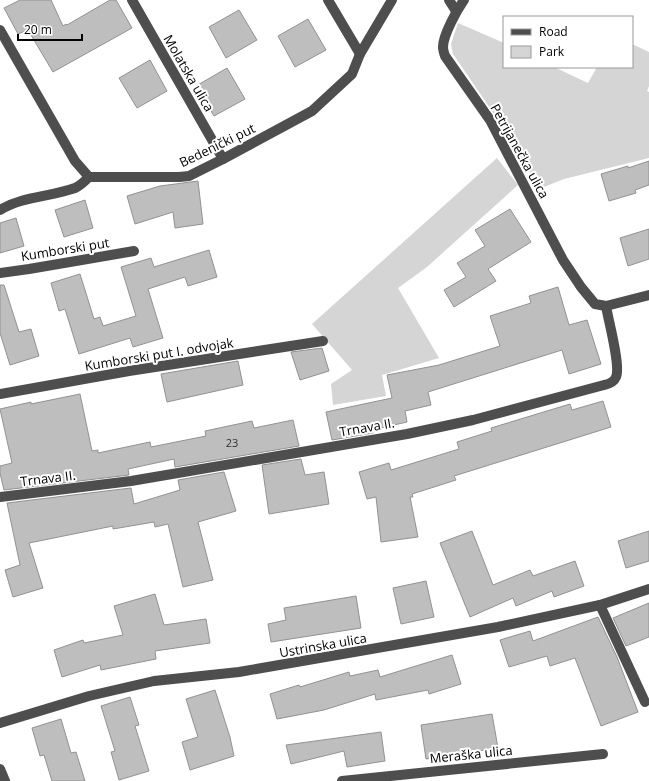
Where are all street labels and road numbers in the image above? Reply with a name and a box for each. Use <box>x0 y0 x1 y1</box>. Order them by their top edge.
street label: Molatska ulica <box>160 31 218 115</box>
street label: Petrijanečka ulica <box>486 100 554 202</box>
street label: Bedenički put <box>176 119 258 171</box>
street label: Kumborski put <box>19 233 111 265</box>
street label: Kumborski put I. odvojak <box>83 333 235 375</box>
street label: Trnava II. <box>338 413 396 441</box>
street label: Trnava II. <box>19 466 77 490</box>
street label: Ustrinska ulica <box>278 628 368 662</box>
street label: Meraška ulica <box>429 741 513 767</box>

